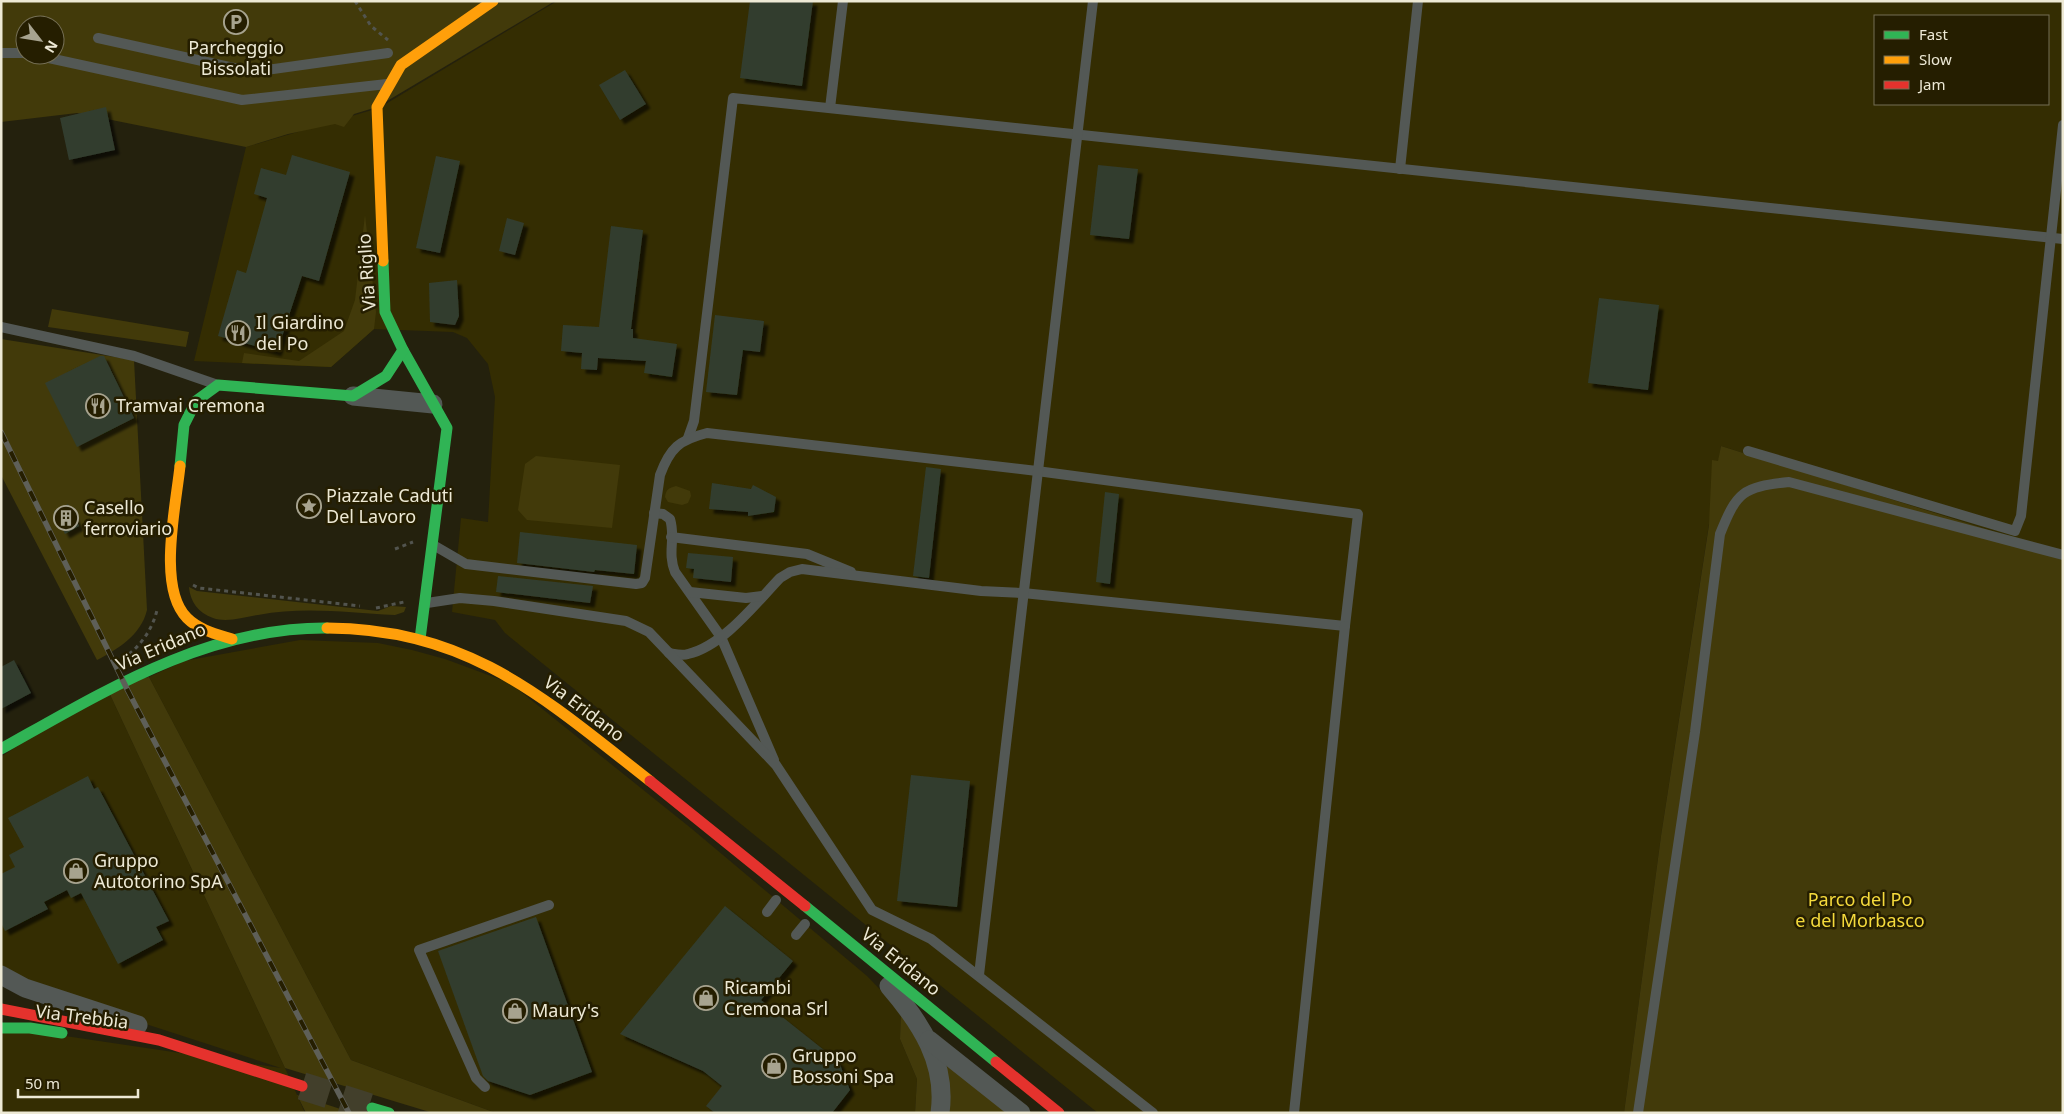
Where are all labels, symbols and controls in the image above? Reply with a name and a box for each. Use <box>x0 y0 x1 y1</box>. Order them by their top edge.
parking icon: Parcheggio Bissolati <box>223 9 249 35</box>
north arrow <box>15 15 65 65</box>
legend <box>1874 15 2049 105</box>
text: Fast <box>1919 24 1948 44</box>
place label: Parcheggio Bissolati <box>188 35 284 80</box>
text: N <box>40 37 63 57</box>
text: Slow <box>1919 49 1952 69</box>
text: Jam <box>1917 74 1946 94</box>
street label: Via Riglio <box>351 233 381 311</box>
place label: Il Giardino del Po <box>256 310 344 355</box>
restaurant icon: Il Giardino del Po <box>225 320 251 346</box>
restaurant icon: Tramvai Cremona <box>85 393 111 419</box>
place label: Tramvai Cremona <box>116 393 265 417</box>
place label: Piazzale Caduti Del Lavoro <box>326 483 453 528</box>
place icon: Piazzale Caduti Del Lavoro <box>296 493 322 519</box>
place label: Casello ferroviario <box>84 495 172 540</box>
building icon: Casello ferroviario <box>53 505 79 531</box>
street label: Via Eridano <box>112 616 209 676</box>
street label: Via Eridano <box>539 670 630 747</box>
place label: Gruppo Autotorino SpA <box>94 848 223 893</box>
shop icon: Gruppo Autotorino SpA <box>63 858 89 884</box>
park label: Parco del Po e del Morbasco <box>1795 887 1925 932</box>
street label: Via Eridano <box>857 922 946 1001</box>
place label: Ricambi Cremona Srl <box>724 975 828 1020</box>
shop icon: Ricambi Cremona Srl <box>693 985 719 1011</box>
street label: Via Trebbia <box>34 998 130 1034</box>
shop icon: Maury's <box>502 998 528 1024</box>
place label: Maury's <box>532 998 599 1022</box>
place label: Gruppo Bossoni Spa <box>792 1043 894 1088</box>
shop icon: Gruppo Bossoni Spa <box>761 1053 787 1079</box>
scale bar <box>18 1066 138 1098</box>
text: 50 m <box>25 1073 60 1093</box>

